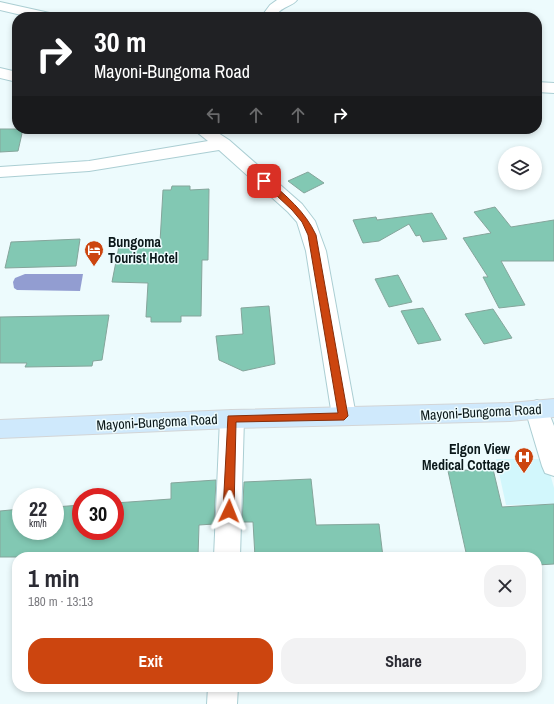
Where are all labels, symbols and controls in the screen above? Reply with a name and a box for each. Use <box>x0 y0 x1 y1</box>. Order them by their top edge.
text: 30 m <box>94 23 146 61</box>
icon: right <box>28 28 80 80</box>
text: Mayoni-Bungoma Road <box>94 59 250 84</box>
icon: left <box>203 104 225 126</box>
icon: ahead <box>245 104 267 126</box>
icon: ahead <box>287 104 309 126</box>
icon: right <box>329 104 351 126</box>
map controls <box>498 146 542 190</box>
button: layers <box>498 146 542 190</box>
pin <box>247 164 281 198</box>
icon: arrive <box>253 170 275 192</box>
place label: Bungoma Tourist Hotel <box>108 233 178 267</box>
hotel icon: Bungoma Tourist Hotel <box>83 239 105 267</box>
street label: Mayoni-Bungoma Road <box>420 400 542 424</box>
street label: Mayoni-Bungoma Road <box>96 410 218 434</box>
place label: Elgon View Medical Cottage <box>422 440 510 474</box>
hospital icon: Elgon View Medical Cottage <box>513 446 535 474</box>
speed limit sign: 30 <box>72 488 124 540</box>
position arrow <box>208 490 250 532</box>
text: 22 <box>29 495 47 522</box>
text: km/h <box>29 517 47 530</box>
text: 1 min <box>28 562 79 594</box>
button: close <box>484 565 526 607</box>
text: 180 m · 13:13 <box>28 593 93 610</box>
button: Exit <box>28 638 273 684</box>
button: Share <box>281 638 526 684</box>

